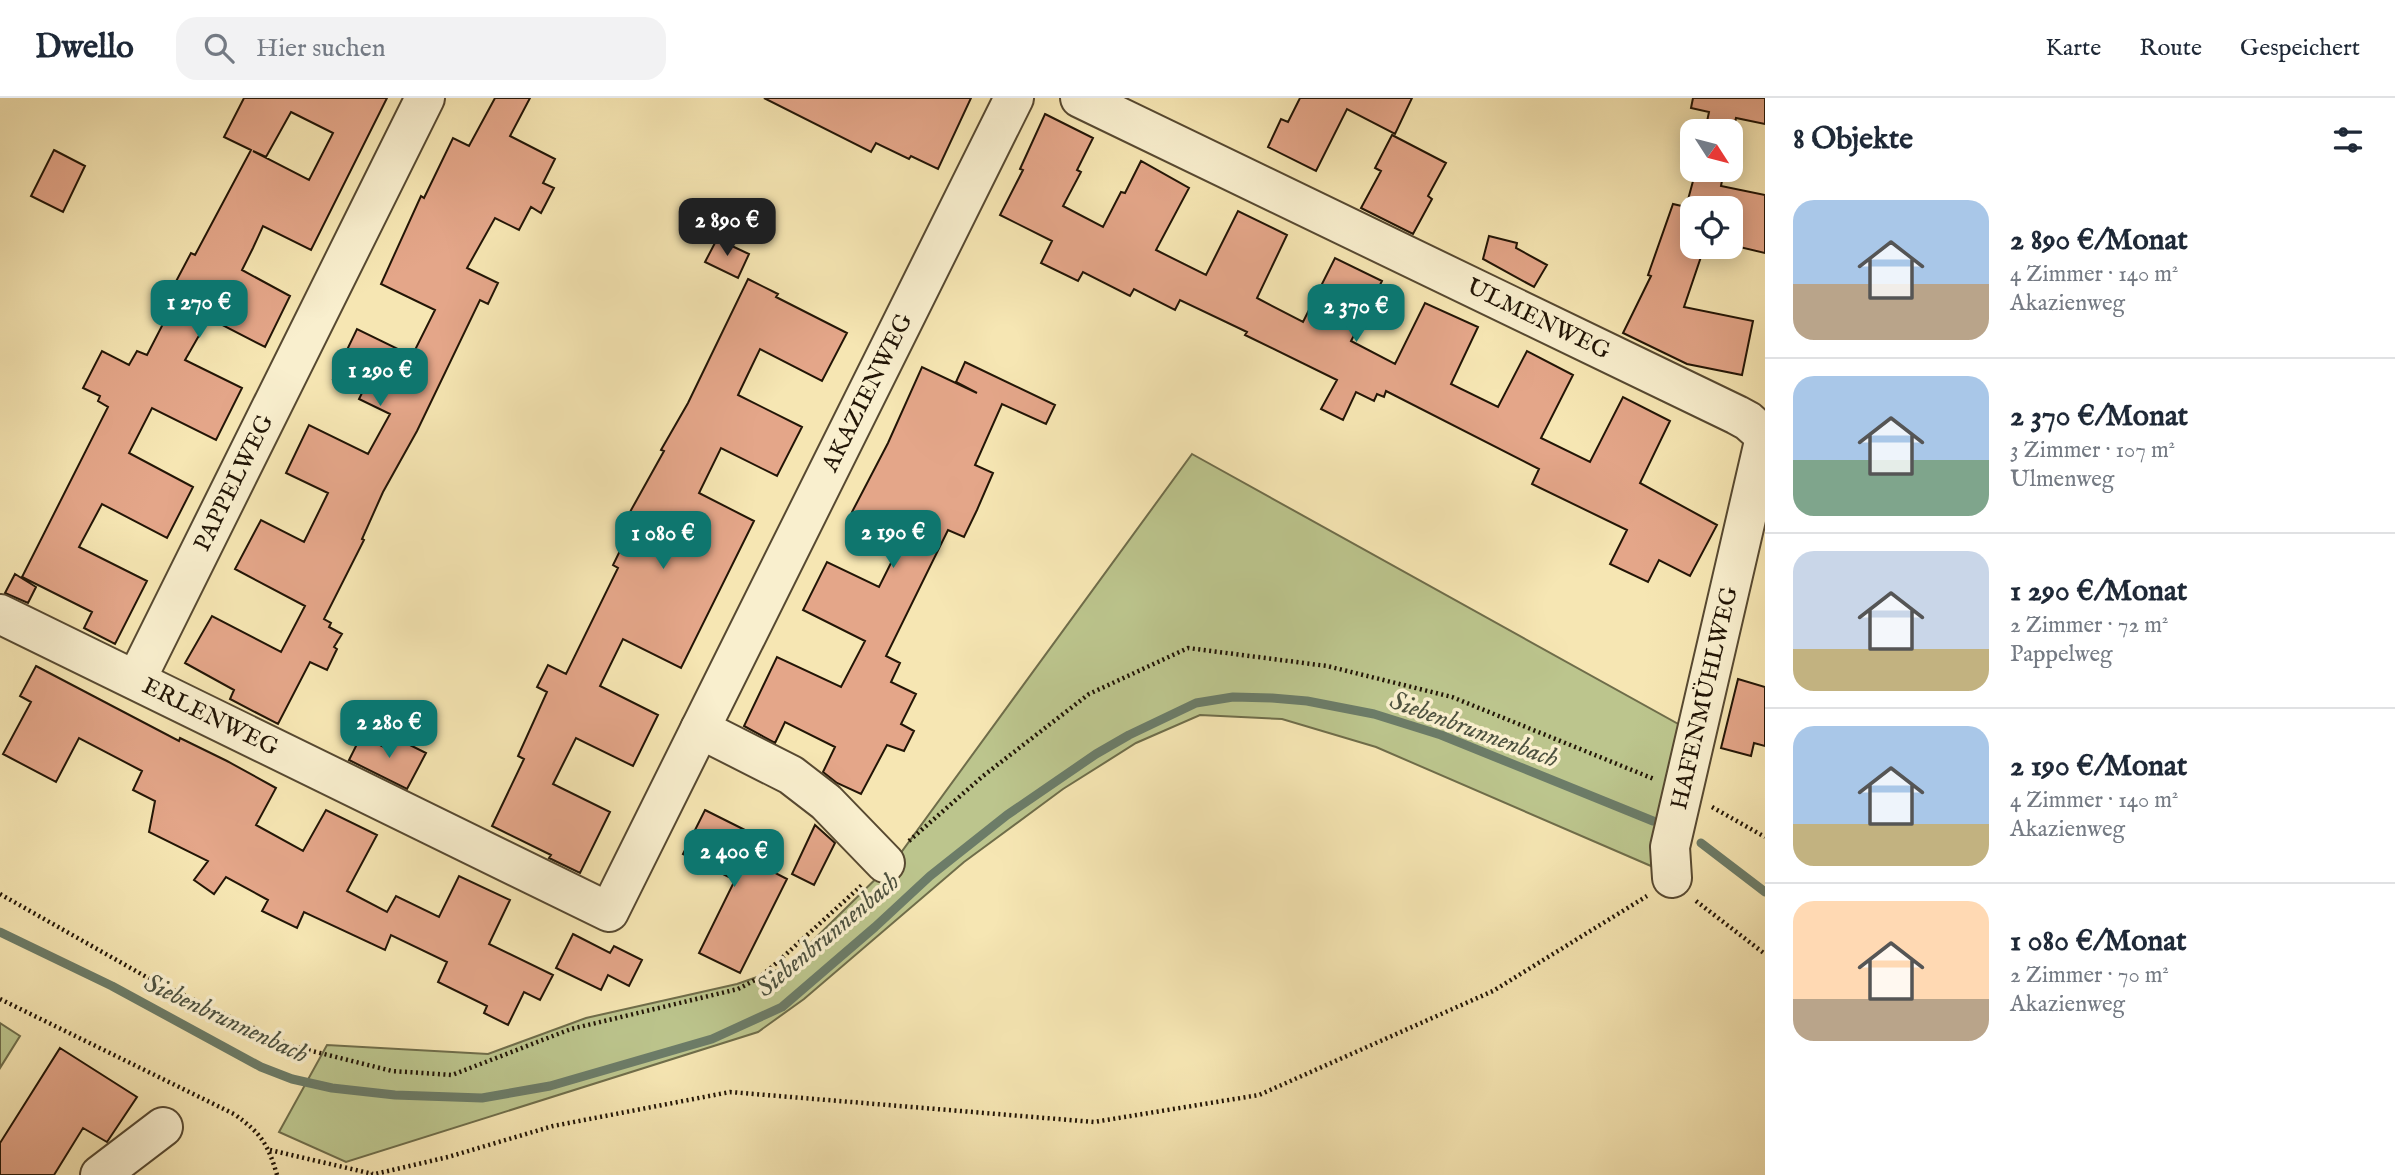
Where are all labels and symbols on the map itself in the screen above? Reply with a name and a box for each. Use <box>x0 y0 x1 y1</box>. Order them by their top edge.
north arrow <box>1680 119 1743 182</box>
pin: 2 890 € <box>662 198 792 258</box>
street label: ULMENWEG <box>1461 271 1615 367</box>
pin: 1 270 € <box>134 280 264 340</box>
pin: 2 370 € <box>1291 285 1421 344</box>
street label: AKAZIENWEG <box>815 308 920 478</box>
pin: 1 290 € <box>315 348 445 408</box>
street label: PAPPELWEG <box>187 409 281 557</box>
pin: 2 190 € <box>828 510 958 570</box>
pin: 1 080 € <box>598 512 728 571</box>
street label: HAFENMÜHLWEG <box>1664 583 1745 813</box>
street label: ERLENWEG <box>137 670 283 763</box>
water label: Siebenbrunnenbach <box>1385 684 1563 776</box>
pin: 2 280 € <box>324 700 454 760</box>
pin: 2 400 € <box>669 830 799 889</box>
water label: Siebenbrunnenbach <box>750 865 906 1005</box>
water label: Siebenbrunnenbach <box>139 967 313 1071</box>

